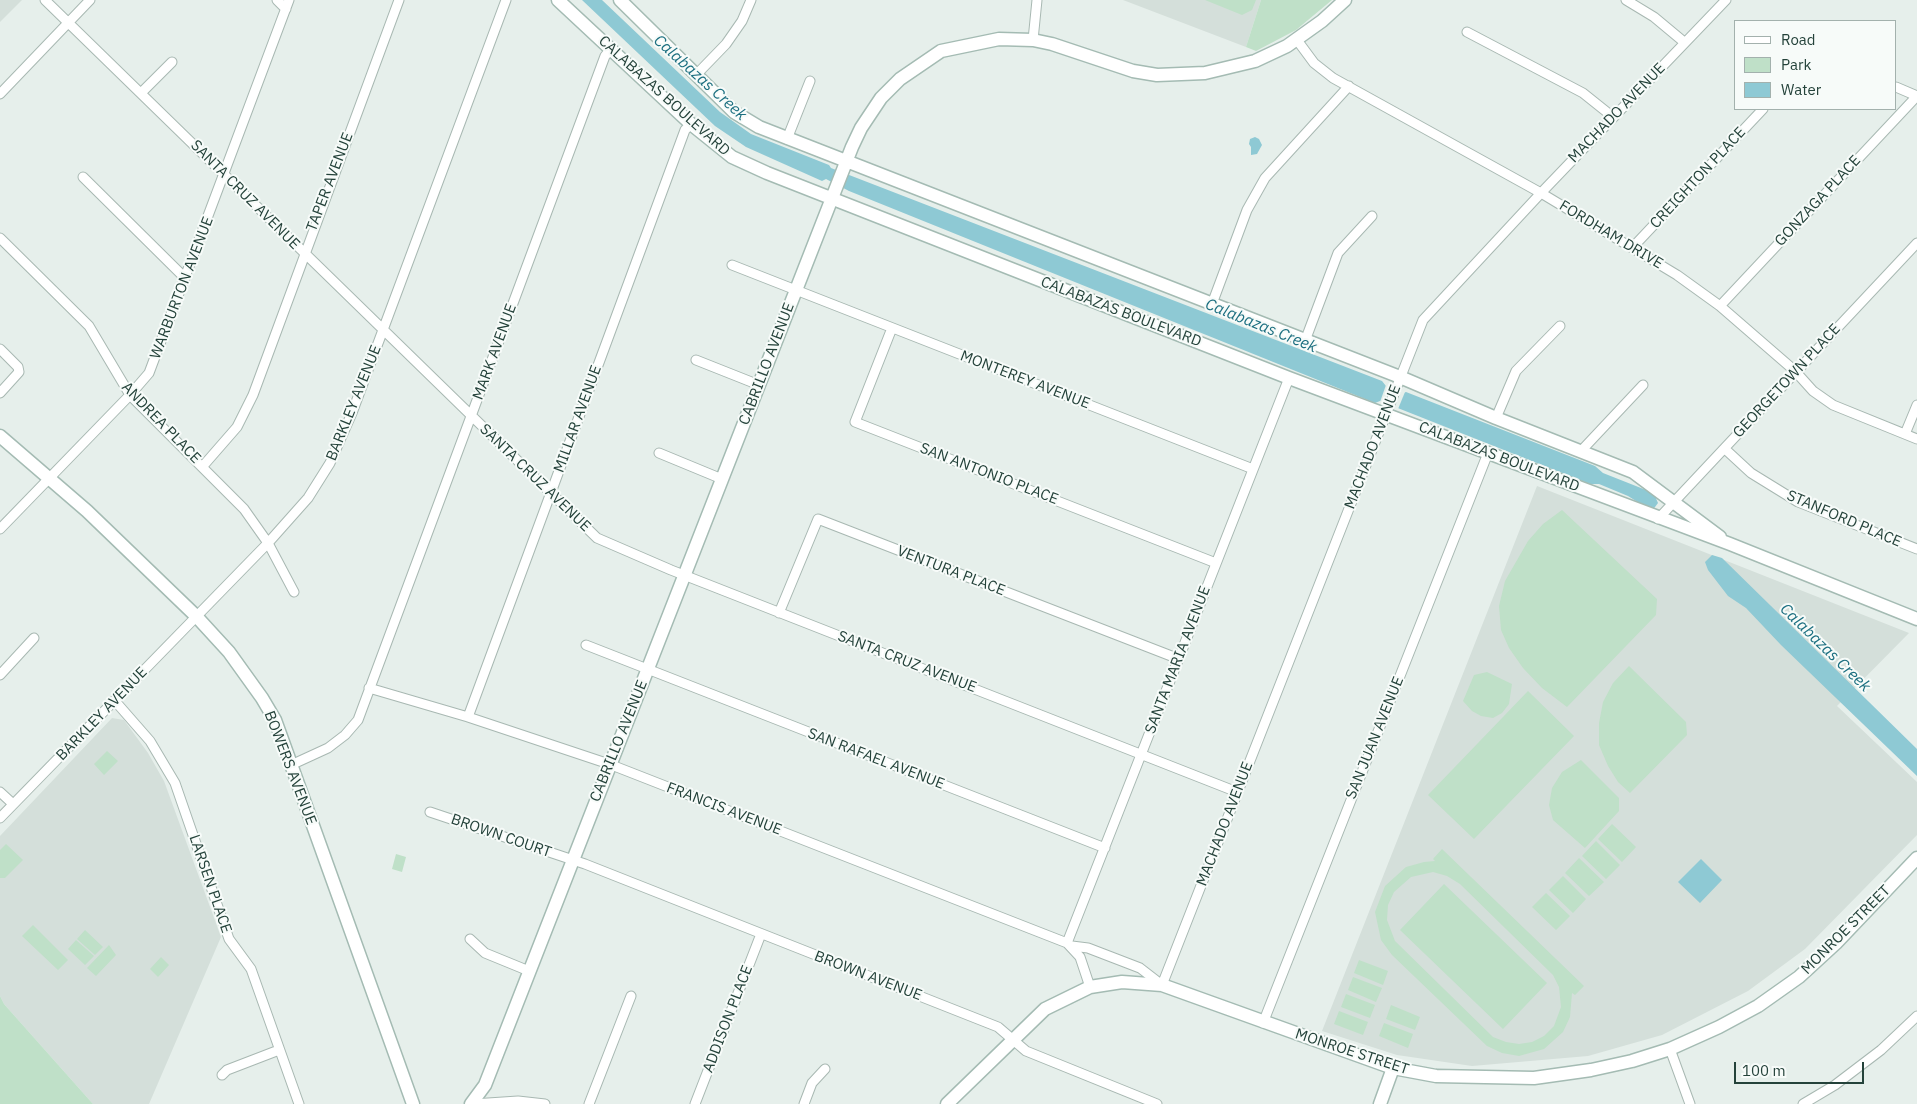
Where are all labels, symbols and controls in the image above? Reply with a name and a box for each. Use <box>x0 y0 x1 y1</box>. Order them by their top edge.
legend <box>1734 20 1897 110</box>
text: Road <box>1781 30 1816 49</box>
water label: Calabazas Creek <box>650 31 750 125</box>
street label: CALABAZAS BOULEVARD <box>595 32 733 160</box>
text: Park <box>1781 55 1811 74</box>
street label: MACHADO AVENUE <box>1565 59 1669 167</box>
text: Water <box>1781 80 1821 99</box>
street label: CREIGHTON PLACE <box>1646 124 1750 232</box>
street label: TAPER AVENUE <box>303 130 357 234</box>
street label: SANTA CRUZ AVENUE <box>187 137 303 253</box>
street label: GONZAGA PLACE <box>1771 152 1865 250</box>
street label: FORDHAM DRIVE <box>1556 197 1666 273</box>
street label: WARBURTON AVENUE <box>147 214 217 362</box>
street label: CALABAZAS BOULEVARD <box>1038 273 1204 351</box>
water label: Calabazas Creek <box>1202 295 1320 357</box>
street label: CABRILLO AVENUE <box>735 300 799 428</box>
street label: MARK AVENUE <box>469 302 521 402</box>
street label: GEORGETOWN PLACE <box>1730 320 1844 442</box>
street label: BARKLEY AVENUE <box>323 343 385 463</box>
street label: MONTEREY AVENUE <box>958 347 1092 413</box>
street label: MILLAR AVENUE <box>550 363 606 475</box>
street label: ANDREA PLACE <box>118 379 204 467</box>
street label: MACHADO AVENUE <box>1341 382 1405 512</box>
street label: CALABAZAS BOULEVARD <box>1416 418 1582 496</box>
street label: SANTA CRUZ AVENUE <box>476 420 594 536</box>
street label: SAN ANTONIO PLACE <box>917 439 1061 509</box>
street label: STANFORD PLACE <box>1784 487 1904 551</box>
street label: VENTURA PLACE <box>894 542 1008 600</box>
street label: SANTA MARIA AVENUE <box>1142 584 1214 736</box>
water label: Calabazas Creek <box>1776 600 1874 696</box>
street label: SANTA CRUZ AVENUE <box>835 627 979 697</box>
street label: BARKLEY AVENUE <box>53 663 151 765</box>
street label: SAN JUAN AVENUE <box>1342 674 1408 802</box>
street label: CABRILLO AVENUE <box>586 678 652 804</box>
street label: BOWERS AVENUE <box>260 708 320 828</box>
street label: SAN RAFAEL AVENUE <box>805 725 947 793</box>
street label: MACHADO AVENUE <box>1193 759 1257 889</box>
street label: FRANCIS AVENUE <box>664 779 784 839</box>
street label: BROWN COURT <box>448 810 554 862</box>
street label: LARSEN PLACE <box>185 832 235 936</box>
street label: MONROE STREET <box>1798 882 1894 978</box>
street label: BROWN AVENUE <box>812 947 924 1005</box>
street label: ADDISON PLACE <box>699 963 757 1075</box>
street label: MONROE STREET <box>1293 1025 1411 1079</box>
scale bar <box>1737 1052 1867 1084</box>
text: 100 m <box>1742 1061 1786 1080</box>

